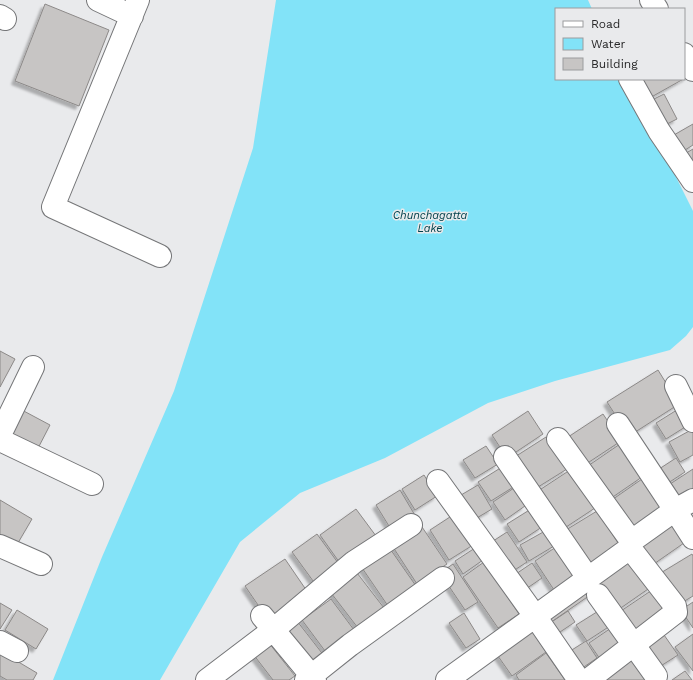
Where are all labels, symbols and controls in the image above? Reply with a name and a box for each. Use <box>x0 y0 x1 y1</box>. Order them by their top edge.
legend <box>555 8 685 80</box>
text: Road <box>591 17 620 31</box>
text: Water <box>591 37 626 51</box>
text: Building <box>591 57 638 71</box>
water label: Chunchagatta Lake <box>393 209 468 235</box>

